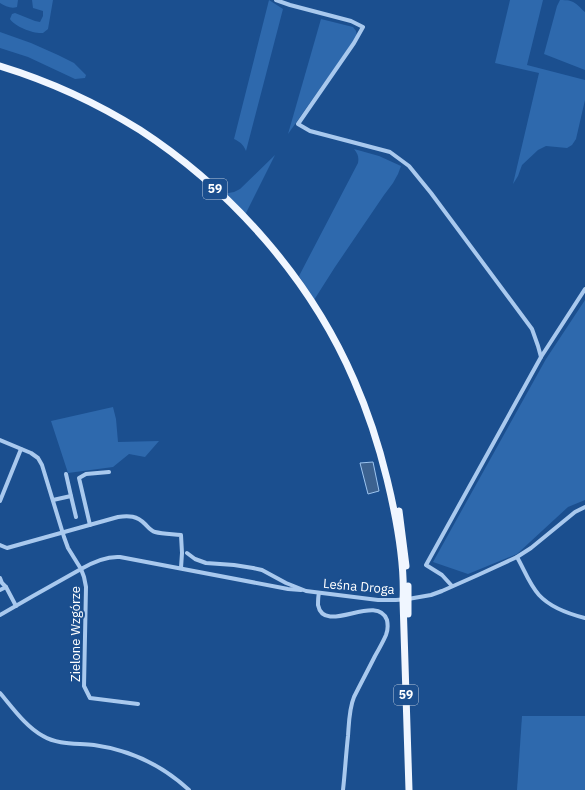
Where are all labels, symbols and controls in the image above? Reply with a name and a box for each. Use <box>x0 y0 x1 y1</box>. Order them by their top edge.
road number: 59 <box>203 179 227 199</box>
street label: Leśna Droga <box>322 575 395 598</box>
street label: Zielone Wzgórze <box>67 586 84 682</box>
road number: 59 <box>394 685 418 705</box>

